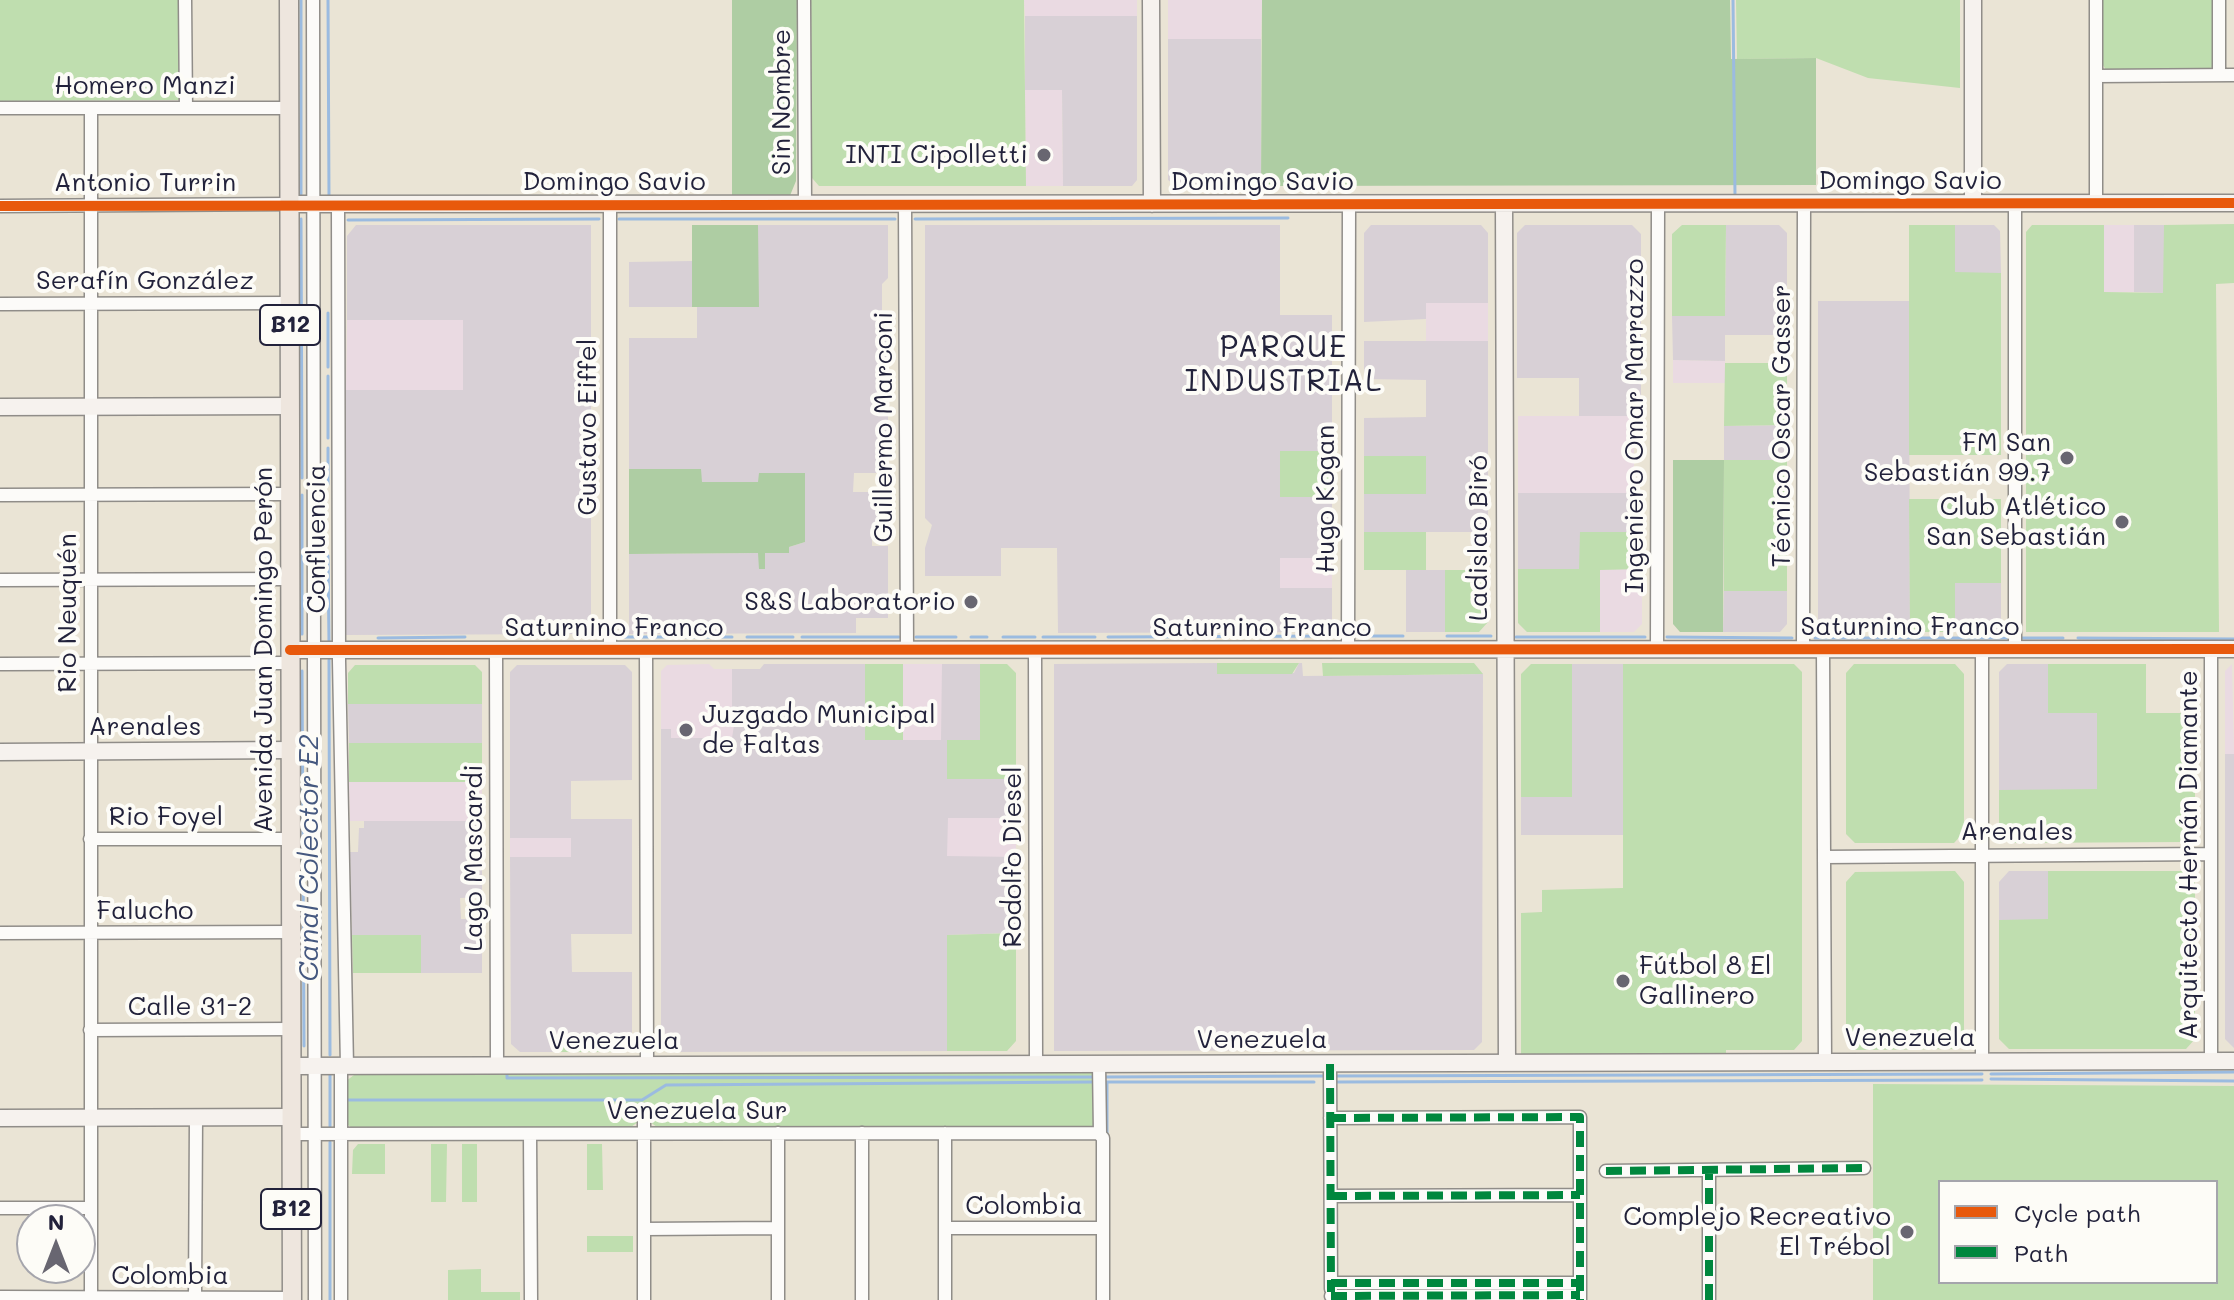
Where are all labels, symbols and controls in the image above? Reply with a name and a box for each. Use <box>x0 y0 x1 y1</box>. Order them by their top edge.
street label: Sin Nombre <box>766 29 798 175</box>
street label: Homero Manzi <box>54 70 236 102</box>
place label: INTI Cipolletti <box>845 139 1028 171</box>
marker: INTI Cipolletti <box>1035 146 1053 164</box>
street label: Domingo Savio <box>1818 165 2002 197</box>
street label: Domingo Savio <box>522 166 706 198</box>
street label: Domingo Savio <box>1170 166 1354 198</box>
street label: Antonio Turrin <box>54 167 236 199</box>
street label: Ingeniero Omar Marrazzo <box>1619 259 1651 593</box>
street label: Serafín González <box>36 265 254 297</box>
street label: Técnico Oscar Gasser <box>1766 284 1798 568</box>
road number: B12 <box>260 305 320 345</box>
street label: Guillermo Marconi <box>868 311 900 543</box>
district label: PARQUE INDUSTRIAL <box>1185 330 1383 400</box>
street label: Gustavo Eiffel <box>572 339 604 515</box>
street label: Hugo Kogan <box>1310 425 1342 573</box>
place label: FM San Sebastián 99.7 <box>1864 427 2051 488</box>
marker: FM San Sebastián 99.7 <box>2058 449 2076 467</box>
street label: Ladislao Biró <box>1463 455 1495 621</box>
street label: Confluencia <box>301 464 333 614</box>
street label: Avenida Juan Domingo Perón <box>248 467 280 833</box>
place label: Club Atlético San Sebastián <box>1926 491 2106 552</box>
marker: Club Atlético San Sebastián <box>2113 513 2131 531</box>
street label: Rio Neuquén <box>52 533 84 693</box>
place label: S&S Laboratorio <box>744 586 955 618</box>
marker: S&S Laboratorio <box>962 593 980 611</box>
street label: Saturnino Franco <box>1801 611 2019 643</box>
street label: Saturnino Franco <box>505 612 723 644</box>
street label: Saturnino Franco <box>1153 612 1371 644</box>
street label: Arquitecto Hernán Diamante <box>2173 670 2205 1040</box>
place label: Juzgado Municipal de Faltas <box>702 699 936 760</box>
street label: Arenales <box>89 711 201 743</box>
marker: Juzgado Municipal de Faltas <box>677 721 695 739</box>
water label: Canal Colector E2 <box>292 734 326 982</box>
street label: Lago Mascardi <box>458 764 490 952</box>
street label: Rodolfo Diesel <box>997 766 1029 948</box>
street label: Rio Foyel <box>109 801 223 833</box>
street label: Arenales <box>1961 816 2073 848</box>
street label: Falucho <box>97 895 193 927</box>
place label: Fútbol 8 El Gallinero <box>1639 950 1771 1012</box>
marker: Fútbol 8 El Gallinero <box>1614 972 1632 990</box>
street label: Calle 31-2 <box>128 991 252 1023</box>
street label: Venezuela <box>1845 1022 1975 1054</box>
street label: Venezuela <box>1197 1024 1327 1056</box>
street label: Venezuela <box>549 1025 679 1057</box>
street label: Venezuela Sur <box>606 1095 788 1127</box>
legend <box>1938 1180 2218 1284</box>
road number: B12 <box>261 1189 321 1229</box>
street label: Colombia <box>965 1190 1083 1222</box>
text: Cycle path <box>2014 1197 2140 1228</box>
place label: Complejo Recreativo El Trébol <box>1623 1201 1891 1262</box>
north arrow <box>16 1204 96 1284</box>
text: N <box>48 1207 64 1236</box>
marker: Complejo Recreativo El Trébol <box>1898 1223 1916 1241</box>
text: Path <box>2014 1237 2068 1268</box>
street label: Colombia <box>111 1260 229 1292</box>

